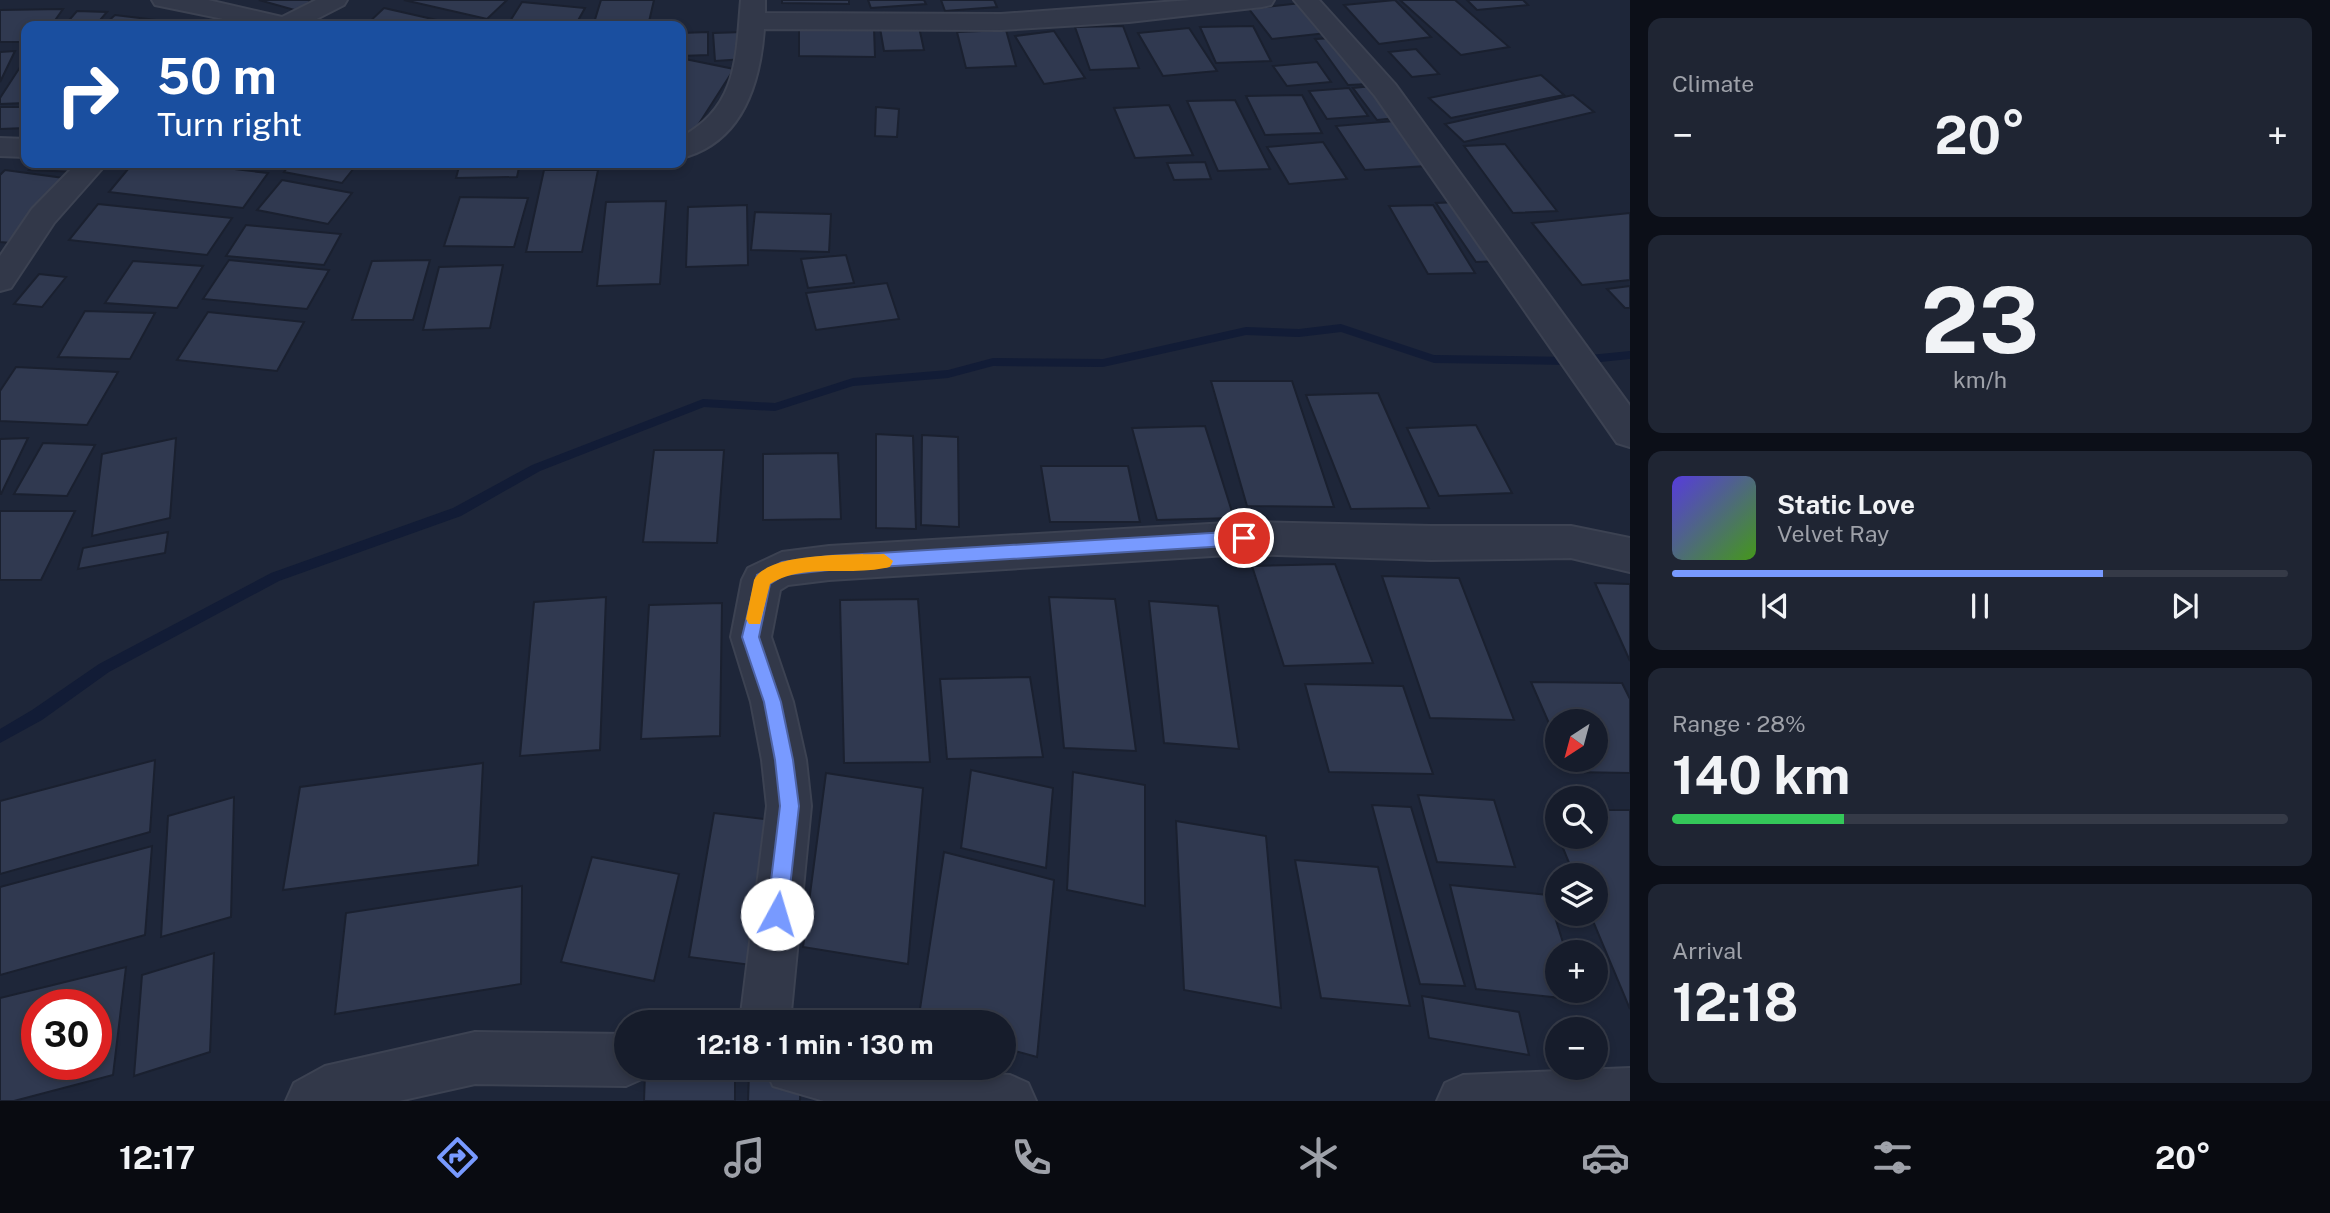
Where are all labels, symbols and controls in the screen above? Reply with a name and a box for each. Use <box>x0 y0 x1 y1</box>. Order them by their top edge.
text: 50 m <box>157 47 277 105</box>
icon: right <box>42 49 133 140</box>
text: Climate <box>1672 70 1754 97</box>
text: 20° <box>1934 105 2026 166</box>
text: Turn right <box>157 106 302 143</box>
text: − <box>1672 113 1693 158</box>
text: + <box>2267 113 2288 158</box>
text: 23 <box>1921 267 2039 373</box>
text: km/h <box>1953 366 2007 393</box>
text: Static Love <box>1777 489 1915 520</box>
pin <box>1214 508 1274 568</box>
icon: arrive <box>1225 519 1263 557</box>
text: Velvet Ray <box>1777 520 1889 547</box>
icon: previous <box>1756 587 1794 625</box>
icon: pause <box>1961 587 1999 625</box>
icon: next <box>2166 587 2204 625</box>
north arrow <box>1545 709 1608 772</box>
map controls <box>1545 709 1608 1080</box>
text: Range · 28% <box>1672 710 1806 737</box>
text: 140 km <box>1672 745 1850 806</box>
button: search <box>1545 786 1608 849</box>
button: layers <box>1545 863 1608 926</box>
position arrow <box>740 877 814 951</box>
text: Arrival <box>1672 937 1743 964</box>
button: + <box>1545 940 1608 1003</box>
text: 12:18 <box>1672 972 1798 1033</box>
speed limit sign: 30 <box>21 989 112 1080</box>
button: − <box>1545 1017 1608 1080</box>
text: 12:18 · 1 min · 130 m <box>697 1029 933 1060</box>
icon: directions <box>433 1133 482 1182</box>
icon: music <box>720 1133 769 1182</box>
icon: phone <box>1007 1133 1056 1182</box>
icon: climate <box>1294 1133 1343 1182</box>
icon: car <box>1581 1133 1630 1182</box>
icon: filters <box>1868 1133 1917 1182</box>
text: 12:17 <box>119 1139 195 1176</box>
text: 20° <box>2155 1139 2211 1176</box>

